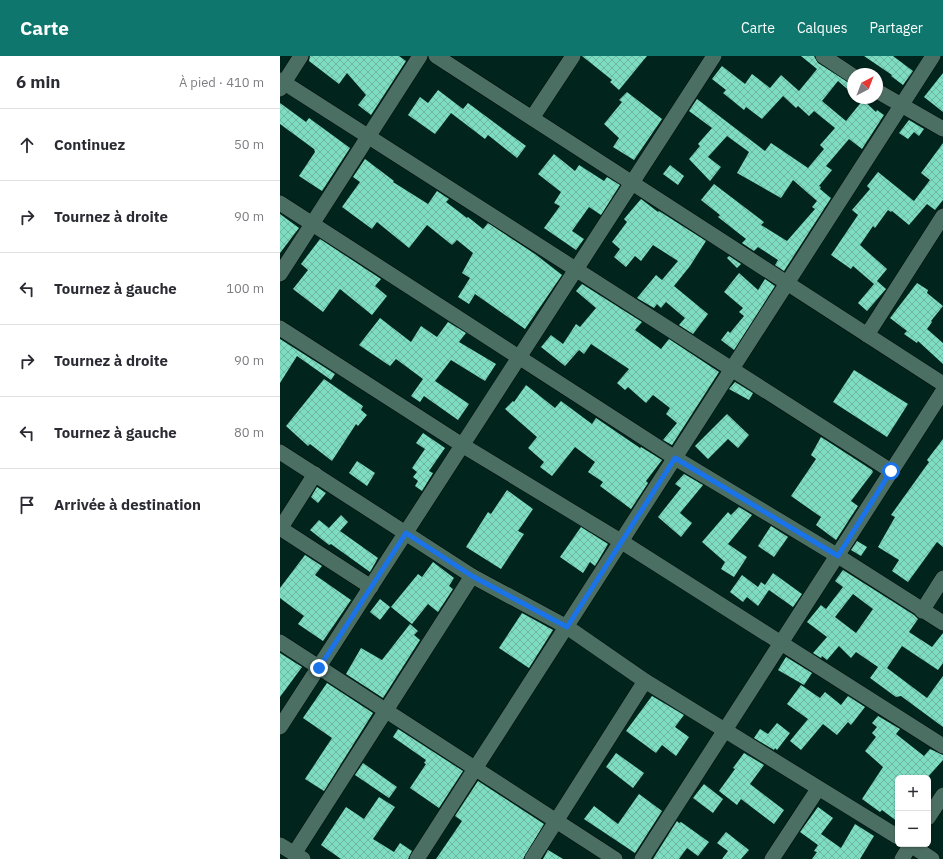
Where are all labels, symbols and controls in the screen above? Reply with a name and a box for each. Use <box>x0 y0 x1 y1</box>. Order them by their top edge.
text: Carte <box>20 16 69 40</box>
text: Carte <box>741 19 775 37</box>
text: Calques <box>797 19 847 37</box>
text: Partager <box>869 19 923 37</box>
north arrow <box>847 68 883 104</box>
text: 6 min <box>16 71 60 93</box>
text: À pied · 410 m <box>179 74 264 91</box>
icon: ahead <box>16 134 38 156</box>
text: Continuez <box>54 135 125 154</box>
text: 50 m <box>234 136 264 153</box>
icon: right <box>16 206 38 228</box>
text: Tournez à droite <box>54 207 168 226</box>
text: 90 m <box>234 208 264 225</box>
icon: left <box>16 278 38 300</box>
text: Tournez à gauche <box>54 279 177 298</box>
text: 100 m <box>226 280 264 297</box>
icon: right <box>16 350 38 372</box>
text: Tournez à droite <box>54 351 168 370</box>
text: 90 m <box>234 352 264 369</box>
icon: left <box>16 422 38 444</box>
text: Tournez à gauche <box>54 423 177 442</box>
text: 80 m <box>234 424 264 441</box>
route start <box>882 462 900 480</box>
icon: arrive <box>16 494 38 516</box>
text: Arrivée à destination <box>54 495 201 514</box>
route end <box>310 659 328 677</box>
map controls <box>895 775 931 847</box>
button: + <box>895 775 931 811</box>
button: − <box>895 811 931 847</box>

